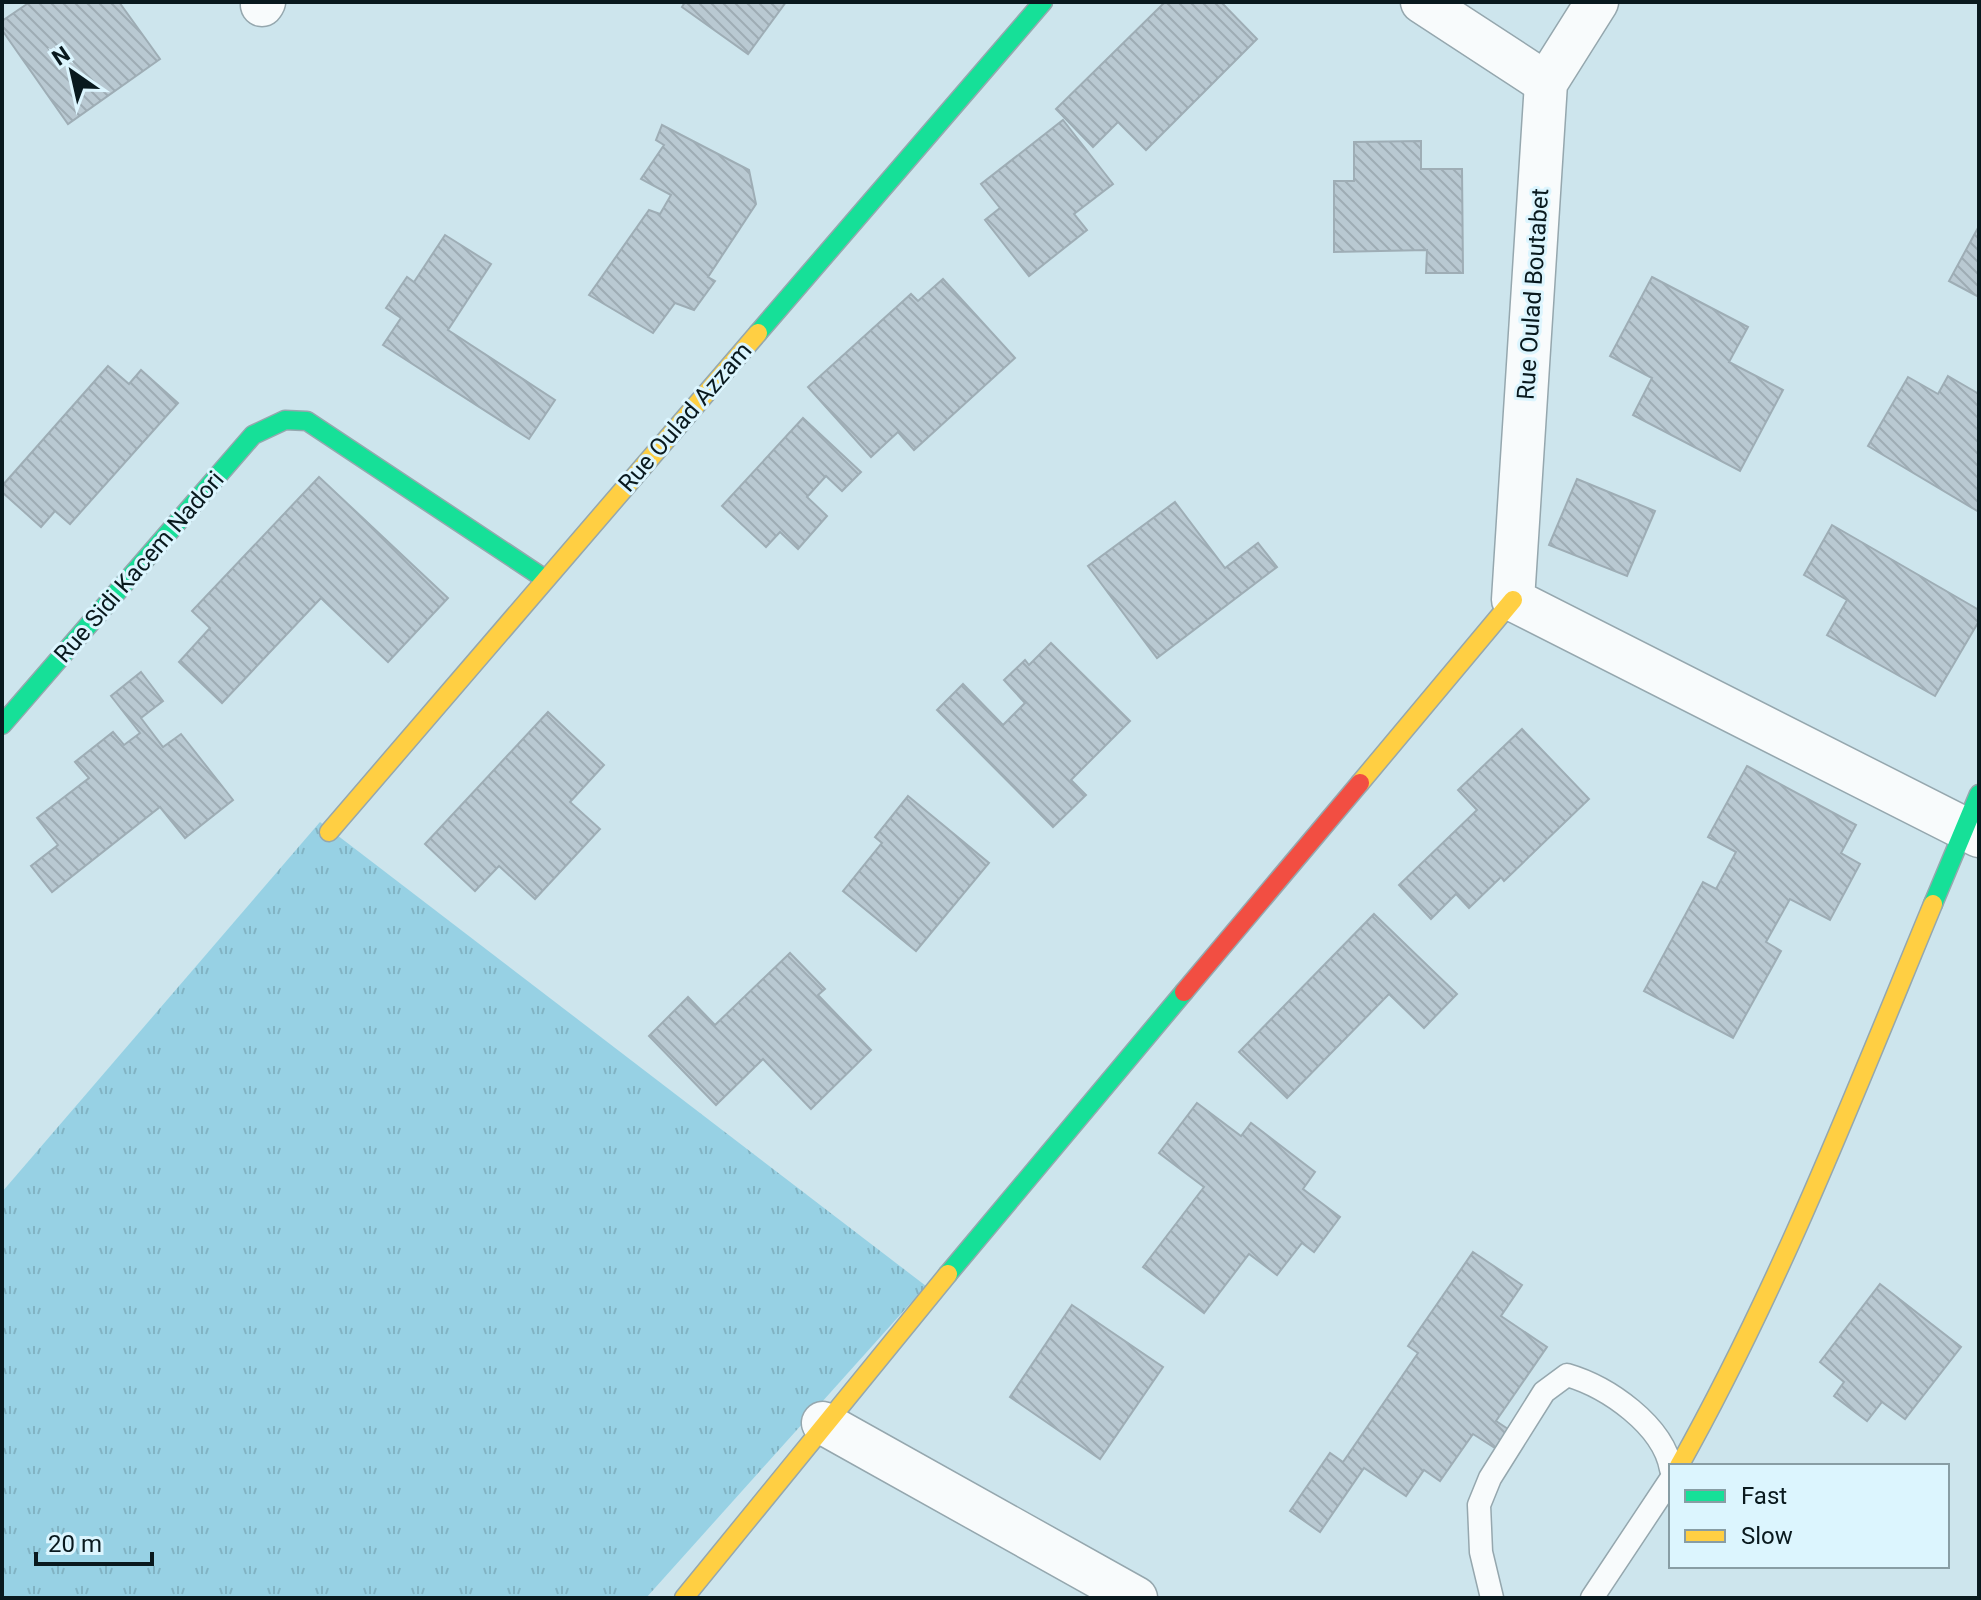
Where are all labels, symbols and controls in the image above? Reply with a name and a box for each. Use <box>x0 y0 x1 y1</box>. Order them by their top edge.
north arrow <box>32 32 112 112</box>
text: N <box>48 41 75 71</box>
street label: Rue Oulad Boutabet <box>1512 187 1554 401</box>
street label: Rue Oulad Azzam <box>613 337 757 497</box>
street label: Rue Sidi Kacem Nadori <box>48 466 230 668</box>
legend <box>1669 1464 1949 1568</box>
text: Fast <box>1741 1482 1787 1510</box>
scale bar <box>36 1516 152 1566</box>
text: Slow <box>1741 1522 1793 1550</box>
text: 20 m <box>48 1530 102 1558</box>

